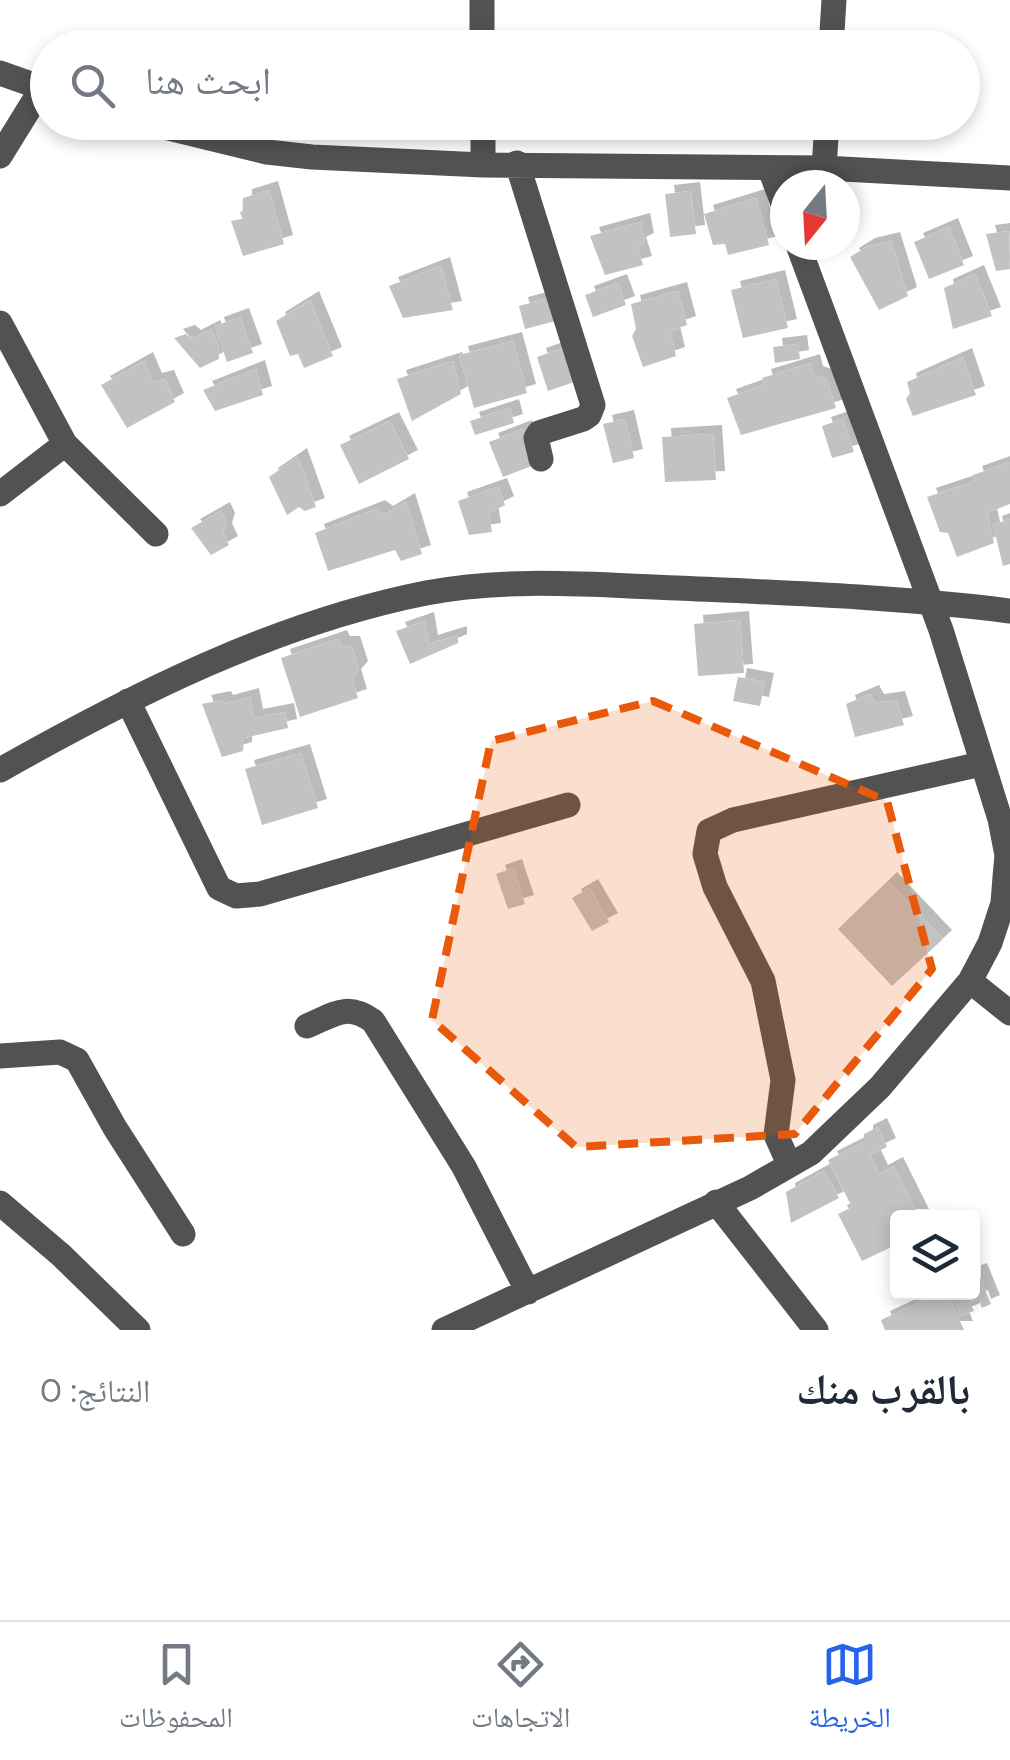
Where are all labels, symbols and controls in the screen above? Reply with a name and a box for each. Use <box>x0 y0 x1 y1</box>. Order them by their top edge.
search box <box>30 30 980 140</box>
text: ابحث هنا <box>145 56 271 106</box>
icon: search <box>65 58 120 113</box>
north arrow <box>770 170 860 260</box>
map controls <box>890 1210 980 1300</box>
button: layers <box>890 1210 980 1300</box>
text: بالقرب منك <box>796 1362 970 1417</box>
text: النتائج: 0 <box>40 1370 150 1412</box>
tab: المحفوظات <box>119 1637 233 1745</box>
tab: الاتجاهات <box>471 1637 570 1745</box>
tab: الخريطة <box>809 1637 891 1745</box>

